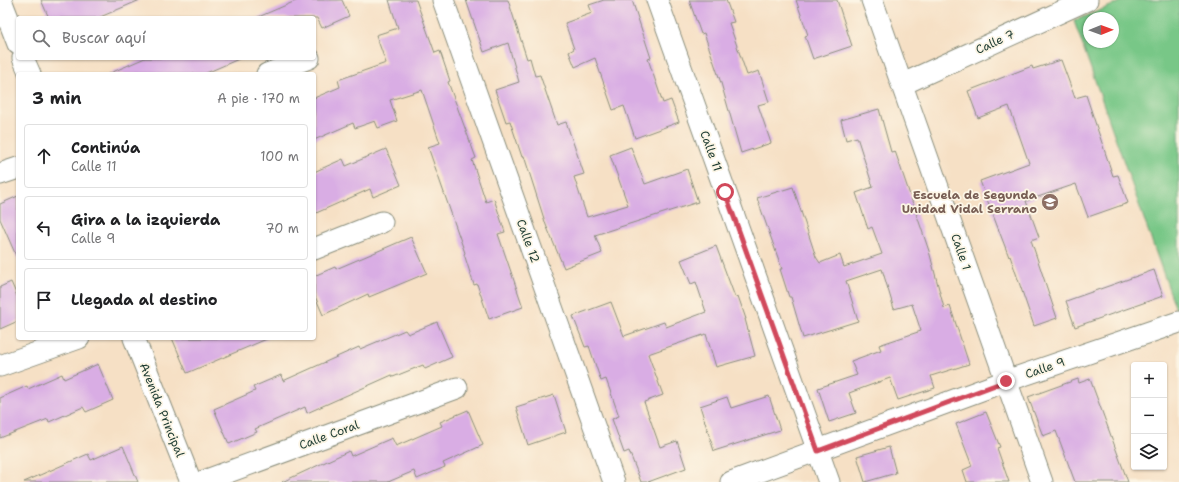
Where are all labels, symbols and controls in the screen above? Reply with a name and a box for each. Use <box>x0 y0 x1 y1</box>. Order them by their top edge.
north arrow <box>1083 12 1119 48</box>
search box <box>16 16 316 60</box>
street label: Calle 7 <box>973 26 1017 58</box>
icon: search <box>30 27 52 49</box>
text: Buscar aquí <box>62 28 146 48</box>
text: 3 min <box>32 87 82 109</box>
text: A pie · 170 m <box>217 90 300 107</box>
street label: Calle 11 <box>696 128 726 174</box>
text: Continúa <box>71 138 140 158</box>
icon: ahead <box>33 145 55 167</box>
text: 100 m <box>260 148 299 165</box>
text: Calle 11 <box>71 158 117 175</box>
route start <box>716 183 734 201</box>
place label: Escuela de Segunda Unidad Vidal Serrano <box>902 187 1038 217</box>
school or university icon: Escuela de Segunda Unidad Vidal Serrano <box>1040 192 1060 212</box>
text: Gira a la izquierda <box>71 210 220 230</box>
icon: left <box>33 217 55 239</box>
street label: Calle 12 <box>513 217 543 265</box>
text: 70 m <box>265 220 299 237</box>
text: Calle 9 <box>71 230 115 247</box>
street label: Calle 1 <box>947 232 975 272</box>
icon: arrive <box>33 289 55 311</box>
text: Llegada al destino <box>71 290 218 310</box>
street label: Calle 9 <box>1023 354 1067 382</box>
street label: Avenida Principal <box>136 360 188 460</box>
map controls <box>1131 362 1167 470</box>
button: + <box>1131 362 1167 398</box>
route end <box>997 372 1015 390</box>
button: − <box>1131 398 1167 434</box>
street label: Calle Coral <box>297 417 362 453</box>
button: layers <box>1131 434 1167 470</box>

